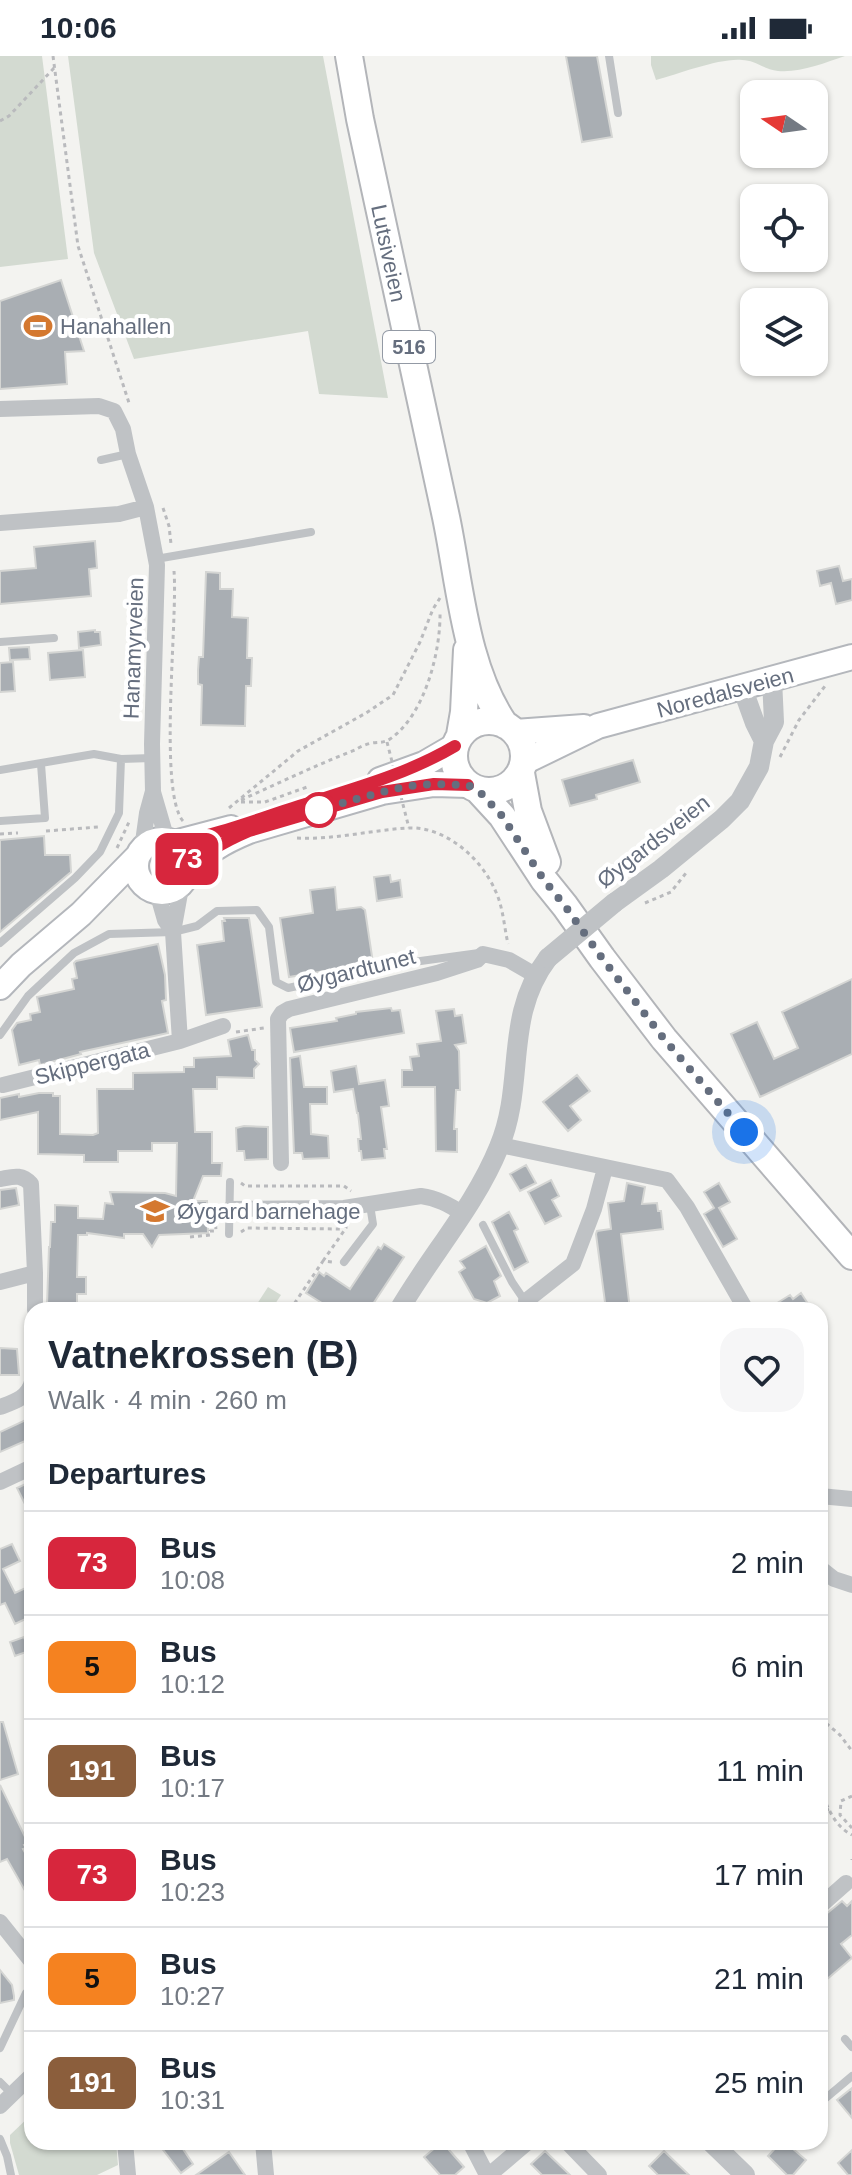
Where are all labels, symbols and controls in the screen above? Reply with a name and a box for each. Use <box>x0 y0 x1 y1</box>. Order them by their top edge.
text: 10:06 <box>40 11 117 44</box>
north arrow <box>740 80 828 168</box>
map controls <box>740 80 828 376</box>
button: locate <box>740 184 828 272</box>
street label: Lutsiveien <box>366 202 411 304</box>
button: layers <box>740 288 828 376</box>
sports icon: Hanahallen <box>23 311 53 341</box>
place label: Hanahallen <box>60 314 171 339</box>
road number: 516 <box>383 331 435 363</box>
street label: Hanamyrveien <box>119 577 148 719</box>
street label: Noredalsveien <box>654 662 796 723</box>
street label: Øygardsveien <box>592 790 714 893</box>
unlabelled marker <box>302 793 336 827</box>
line badge: 73 <box>151 833 223 885</box>
text: 73 <box>171 843 203 874</box>
street label: Øygardtunet <box>294 944 418 997</box>
street label: Skippergata <box>32 1037 153 1090</box>
your location <box>724 1112 764 1152</box>
school or university icon: Øygard barnehage <box>140 1196 170 1226</box>
place label: Øygard barnehage <box>177 1199 360 1224</box>
button: heart <box>720 1328 804 1412</box>
text: Vatnekrossen (B) <box>48 1334 358 1376</box>
text: Walk · 4 min · 260 m <box>48 1385 287 1415</box>
text: Departures <box>48 1457 206 1490</box>
text: Bus <box>160 1531 217 1564</box>
text: 2 min <box>731 1546 804 1579</box>
text: 73 <box>76 1547 108 1578</box>
text: 10:08 <box>160 1565 225 1595</box>
text: Bus <box>160 1635 217 1668</box>
text: 6 min <box>731 1650 804 1683</box>
text: 5 <box>84 1651 100 1682</box>
text: 10:12 <box>160 1669 225 1699</box>
text: Bus <box>160 1739 217 1772</box>
text: 11 min <box>716 1754 804 1787</box>
text: 191 <box>69 1755 115 1786</box>
text: 10:17 <box>160 1773 225 1803</box>
text: Bus <box>160 1843 217 1876</box>
text: 17 min <box>714 1858 804 1891</box>
text: 73 <box>76 1859 108 1890</box>
text: 10:23 <box>160 1877 225 1907</box>
text: Bus <box>160 1947 217 1980</box>
text: 21 min <box>714 1962 804 1995</box>
text: 5 <box>84 1963 100 1994</box>
text: 10:27 <box>160 1981 225 2011</box>
text: Bus <box>160 2051 217 2084</box>
text: 25 min <box>714 2066 804 2099</box>
text: 191 <box>69 2067 115 2098</box>
text: 10:31 <box>160 2085 225 2115</box>

